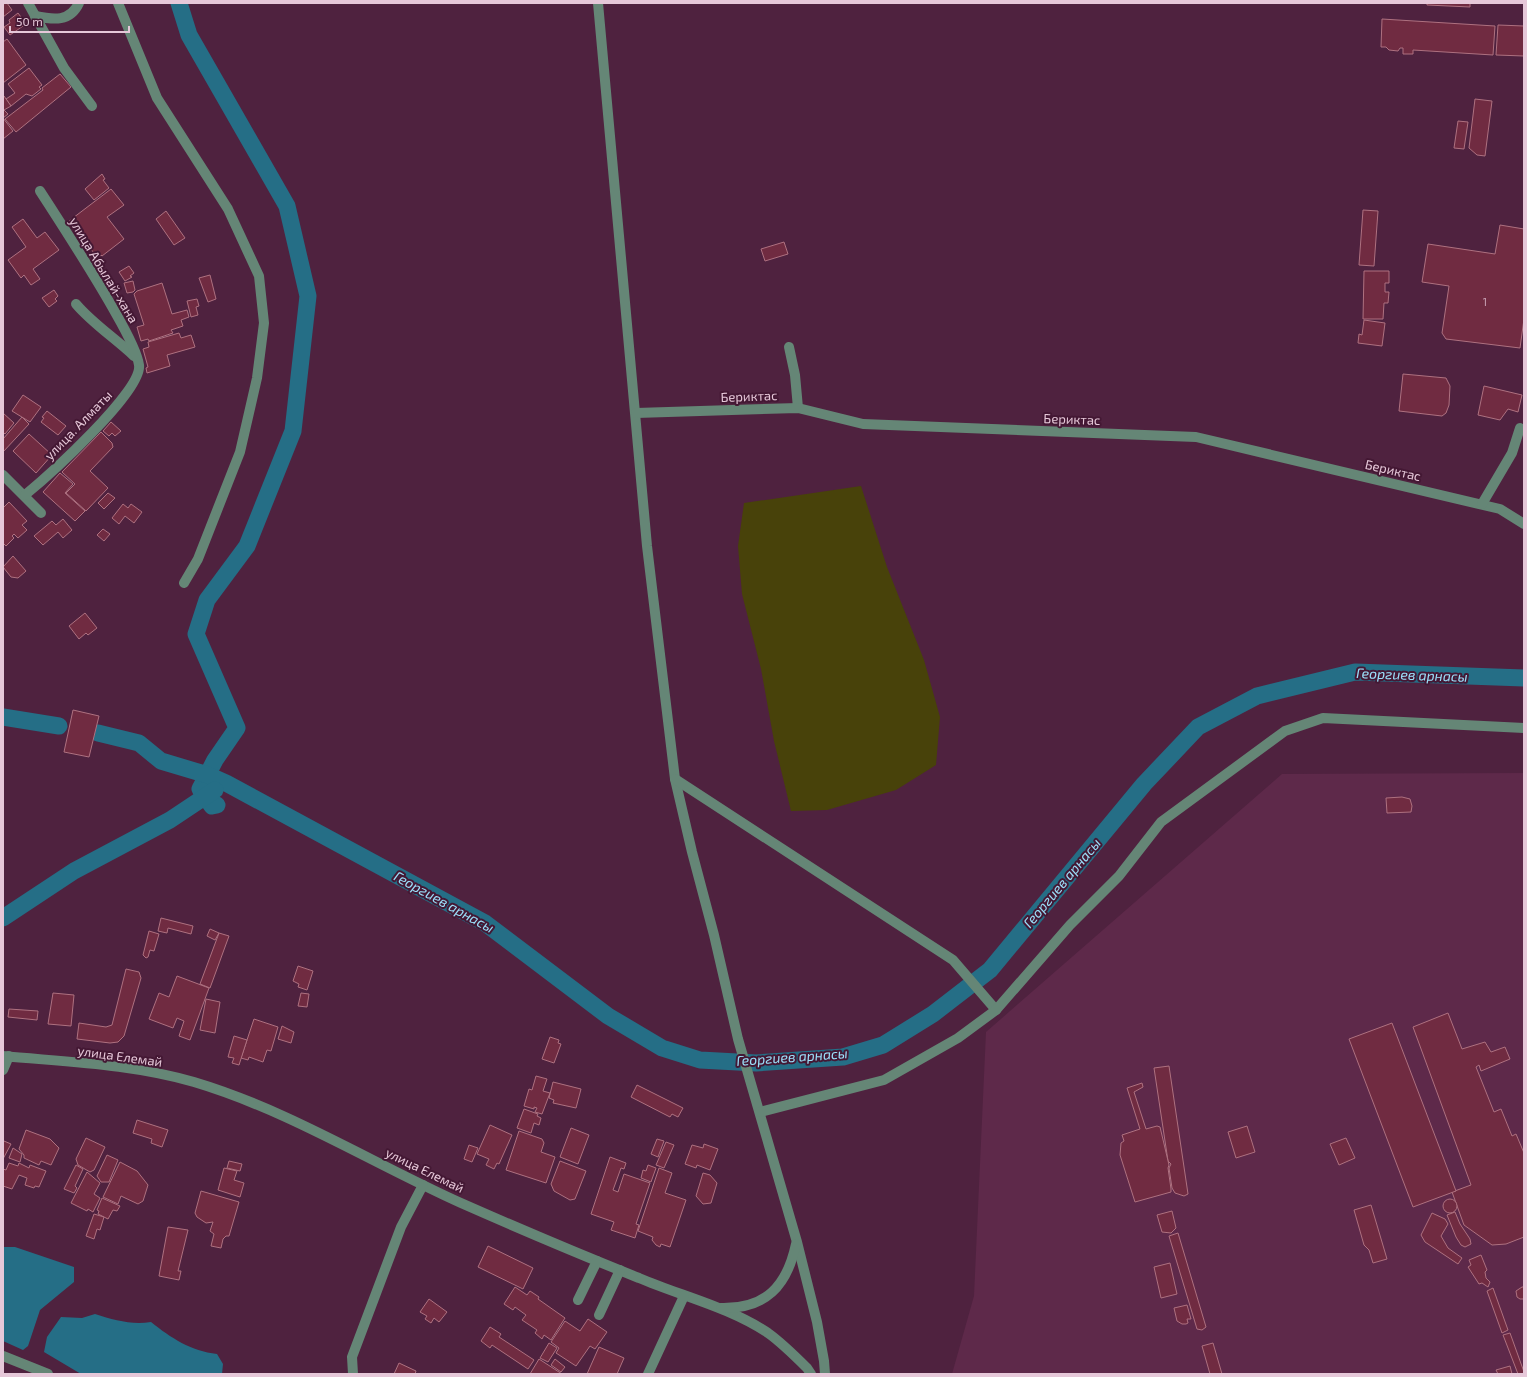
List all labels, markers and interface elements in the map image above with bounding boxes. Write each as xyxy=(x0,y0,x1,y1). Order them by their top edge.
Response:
scale bar xyxy=(10,8,129,34)
text: 50 m xyxy=(16,14,43,28)
street label: улица Абылай-хана xyxy=(66,214,142,326)
house number: 1 xyxy=(1483,295,1487,308)
street label: улица. Алматы xyxy=(41,387,115,463)
street label: Бериктас xyxy=(720,387,778,405)
street label: Бериктас xyxy=(1043,410,1101,428)
street label: Бериктас xyxy=(1363,456,1423,484)
water label: Георгиев арнасы xyxy=(1356,664,1468,685)
water label: Георгиев арнасы xyxy=(1019,834,1104,931)
water label: Георгиев арнасы xyxy=(391,867,497,936)
street label: улица Елемай xyxy=(77,1042,163,1070)
water label: Георгиев арнасы xyxy=(736,1044,848,1069)
street label: улица Елемай xyxy=(383,1144,467,1196)

